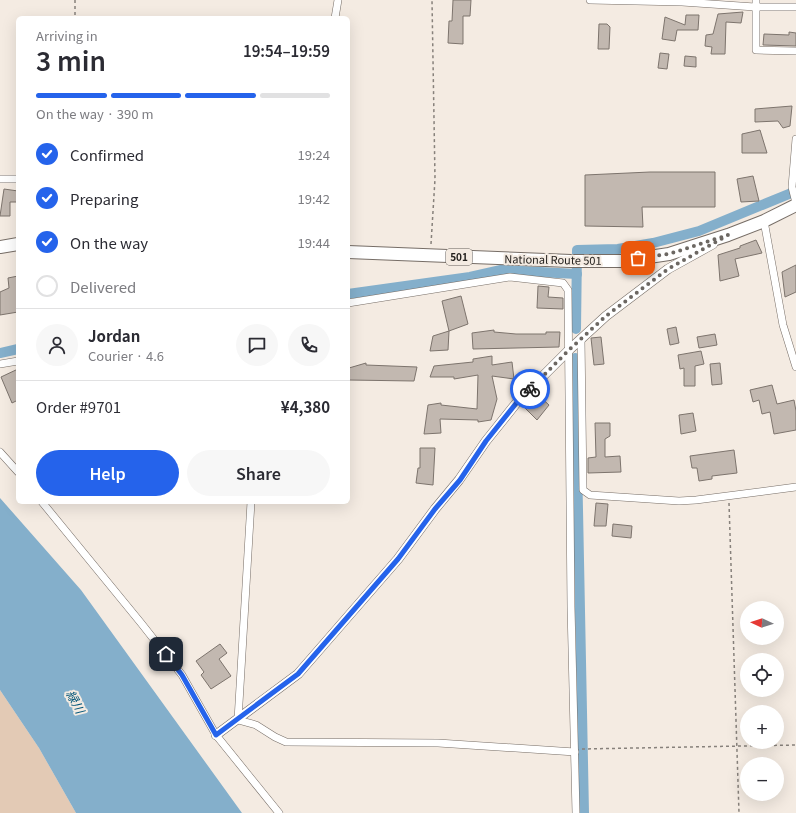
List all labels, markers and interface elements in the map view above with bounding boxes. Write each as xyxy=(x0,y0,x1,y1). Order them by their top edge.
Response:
text: Arriving in xyxy=(36,26,98,45)
text: 19:54–19:59 xyxy=(243,40,330,61)
text: 3 min xyxy=(36,41,106,78)
text: On the way · 390 m xyxy=(36,104,153,123)
icon: check xyxy=(36,143,58,165)
text: Confirmed xyxy=(70,144,144,165)
text: 19:24 xyxy=(298,145,330,164)
icon: check xyxy=(36,187,58,209)
text: Preparing xyxy=(70,188,138,209)
text: 19:42 xyxy=(298,189,330,208)
icon: check xyxy=(36,231,58,253)
text: On the way xyxy=(70,232,148,253)
text: 19:44 xyxy=(298,233,330,252)
pin xyxy=(621,241,655,275)
icon: bag xyxy=(627,247,649,269)
road number: 501 xyxy=(446,249,472,265)
street label: National Route 501 xyxy=(504,250,602,268)
text: Delivered xyxy=(70,276,136,297)
button: person xyxy=(36,324,78,366)
button: chat xyxy=(236,324,278,366)
button: phone xyxy=(288,324,330,366)
text: Jordan xyxy=(88,325,140,346)
text: Courier · 4.6 xyxy=(88,346,164,365)
courier xyxy=(510,369,550,409)
icon: bike xyxy=(519,378,541,400)
text: Order #9701 xyxy=(36,396,121,417)
text: ¥4,380 xyxy=(281,396,330,417)
button: Help xyxy=(36,450,179,496)
button: Share xyxy=(187,450,330,496)
north arrow xyxy=(740,601,784,645)
map controls xyxy=(740,601,784,801)
pin xyxy=(149,637,183,671)
icon: home xyxy=(155,643,177,665)
button: locate xyxy=(740,653,784,697)
water label: 緑川 xyxy=(63,687,90,718)
button: + xyxy=(740,705,784,749)
button: − xyxy=(740,757,784,801)

